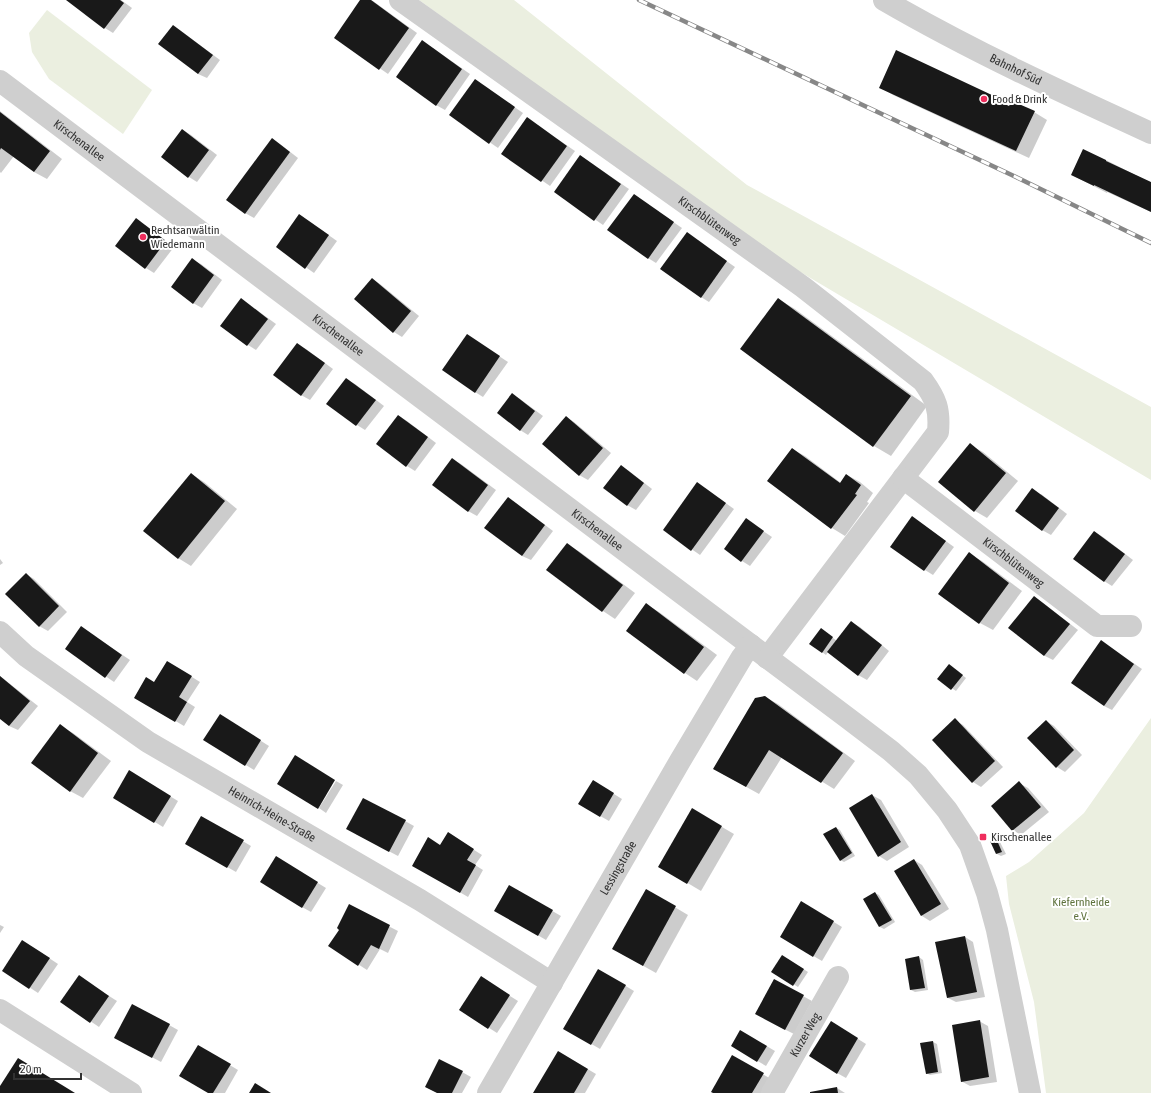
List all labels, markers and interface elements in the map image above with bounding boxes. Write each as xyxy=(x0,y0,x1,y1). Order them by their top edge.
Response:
street label: Bahnhof Süd xyxy=(987,51,1044,88)
place label: Food & Drink xyxy=(992,92,1048,106)
marker: Food & Drink xyxy=(979,94,989,104)
street label: Kirschenallee xyxy=(51,117,108,164)
street label: Kirschblütenweg xyxy=(675,193,744,248)
place label: Rechtsanwältin Wiedemann xyxy=(151,223,220,251)
marker: Rechtsanwältin Wiedemann xyxy=(138,232,148,242)
street label: Kirschenallee xyxy=(310,311,367,359)
street label: Kirschenallee xyxy=(569,506,626,554)
street label: Kirschblütenweg xyxy=(980,534,1048,591)
street label: Heinrich-Heine-Straße xyxy=(226,783,318,845)
place label: Kirschenallee xyxy=(991,830,1052,844)
marker: Kirschenallee xyxy=(978,832,988,842)
street label: Lessingstraße xyxy=(597,838,639,897)
park label: Kiefernheide e.V. xyxy=(1052,895,1110,923)
street label: Kurzer Weg xyxy=(787,1009,824,1059)
scale bar xyxy=(14,1055,81,1081)
text: 20 m xyxy=(20,1062,42,1076)

